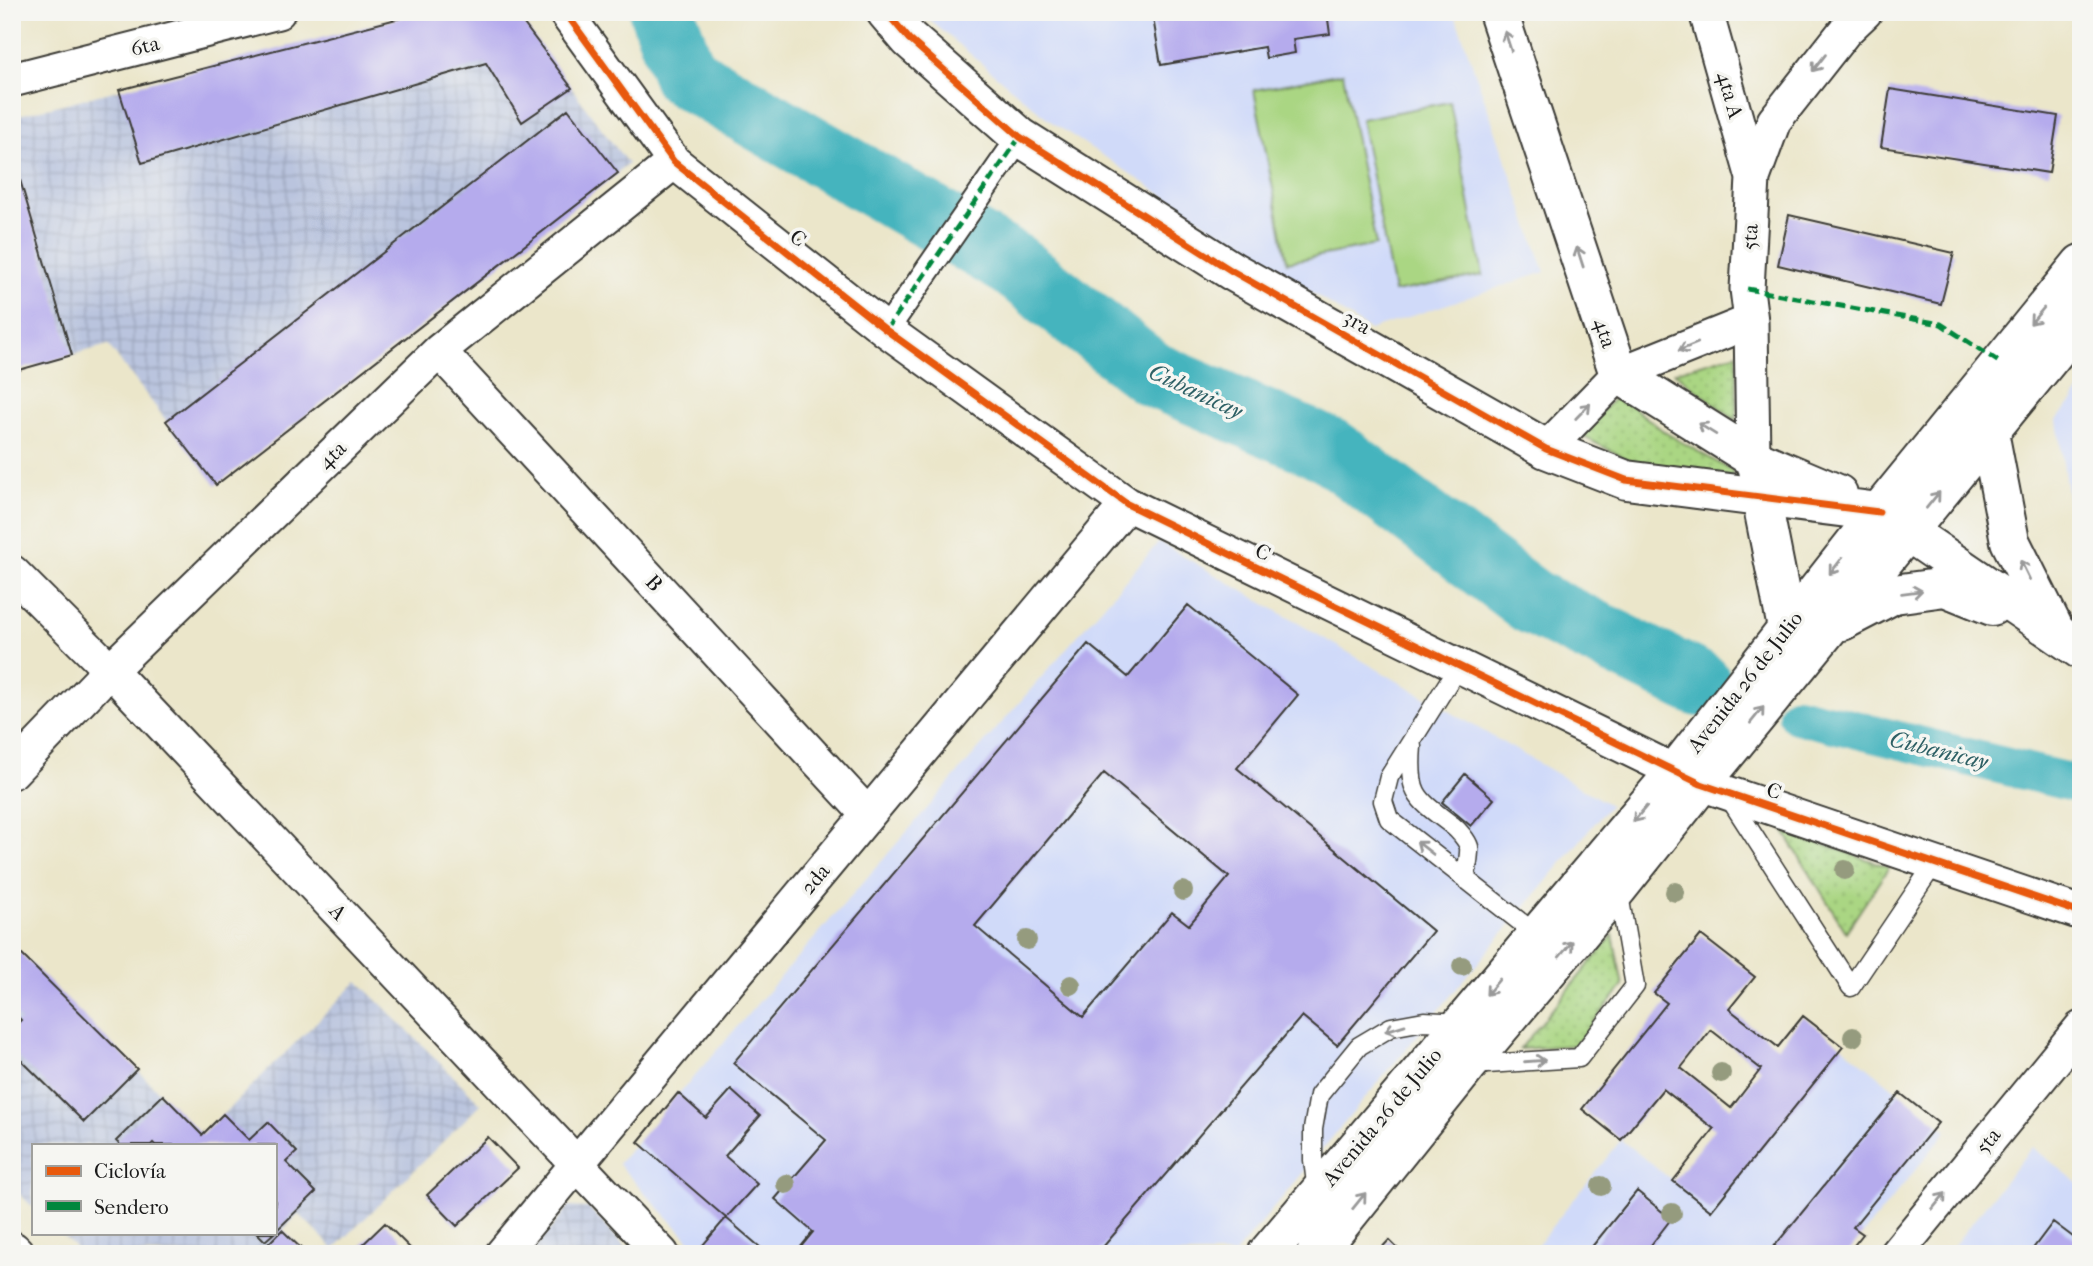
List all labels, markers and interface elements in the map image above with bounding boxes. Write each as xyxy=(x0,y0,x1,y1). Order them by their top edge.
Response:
one-way arrow xyxy=(1501,30,1513,52)
street label: 6ta xyxy=(128,31,162,61)
one-way arrow xyxy=(1812,54,1827,72)
street label: 4ta A xyxy=(1712,69,1748,122)
street label: 5ta xyxy=(1737,223,1763,251)
street label: C xyxy=(785,224,811,252)
one-way arrow xyxy=(1573,246,1585,268)
street label: 3ra xyxy=(1339,305,1375,339)
one-way arrow xyxy=(2029,307,2045,325)
street label: 4ta xyxy=(1589,315,1621,351)
one-way arrow xyxy=(1677,341,1699,354)
water label: Cubanicay xyxy=(1145,358,1247,425)
one-way arrow xyxy=(1574,403,1591,420)
one-way arrow xyxy=(1698,421,1718,435)
street label: 4ta xyxy=(313,436,351,474)
one-way arrow xyxy=(1926,491,1941,509)
street label: C xyxy=(1251,538,1275,566)
one-way arrow xyxy=(1829,556,1844,574)
one-way arrow xyxy=(2017,560,2031,581)
street label: B xyxy=(641,570,667,596)
one-way arrow xyxy=(1900,585,1923,598)
street label: Avenida 26 de Julio xyxy=(1682,607,1808,758)
one-way arrow xyxy=(1749,707,1765,725)
water label: Cubanicay xyxy=(1887,725,1991,776)
street label: C xyxy=(1763,777,1785,805)
one-way arrow xyxy=(1632,804,1648,822)
one-way arrow xyxy=(1417,840,1435,855)
street label: 2da xyxy=(796,859,835,899)
street label: A xyxy=(324,898,352,925)
one-way arrow xyxy=(1558,941,1574,959)
one-way arrow xyxy=(1485,978,1501,996)
one-way arrow xyxy=(1385,1022,1407,1035)
street label: Avenida 26 de Julio xyxy=(1317,1043,1447,1192)
one-way arrow xyxy=(1524,1054,1546,1067)
street label: 5ta xyxy=(1970,1123,2006,1159)
legend xyxy=(32,1144,276,1234)
text: Ciclovía xyxy=(94,1159,166,1183)
one-way arrow xyxy=(1351,1192,1367,1210)
one-way arrow xyxy=(1931,1192,1947,1210)
text: Sendero xyxy=(94,1195,169,1219)

